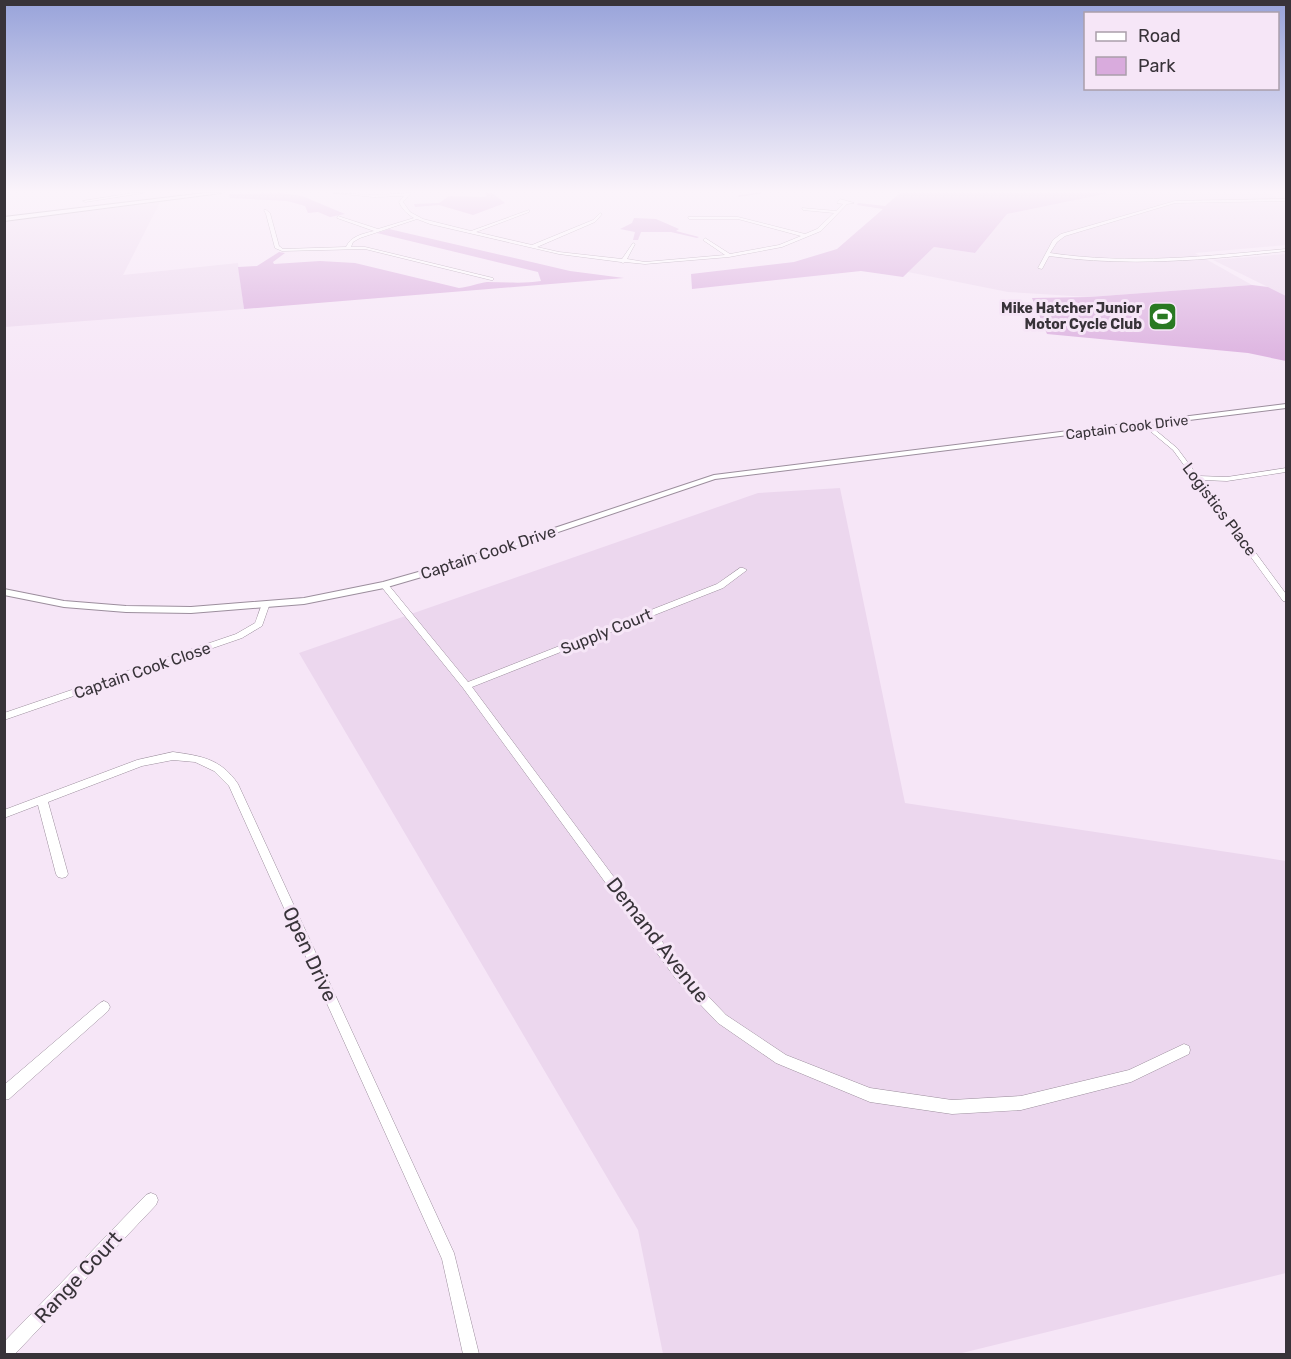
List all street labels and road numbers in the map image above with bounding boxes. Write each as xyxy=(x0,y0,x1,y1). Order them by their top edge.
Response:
street label: Captain Cook Drive xyxy=(1065,412,1190,443)
street label: Logistics Place xyxy=(1178,459,1261,560)
street label: Captain Cook Drive xyxy=(418,522,558,583)
street label: Supply Court xyxy=(558,605,655,658)
street label: Captain Cook Close xyxy=(71,638,213,703)
street label: Demand Avenue xyxy=(602,873,714,1007)
street label: Open Drive xyxy=(278,903,342,1005)
street label: Range Court xyxy=(29,1226,127,1328)

